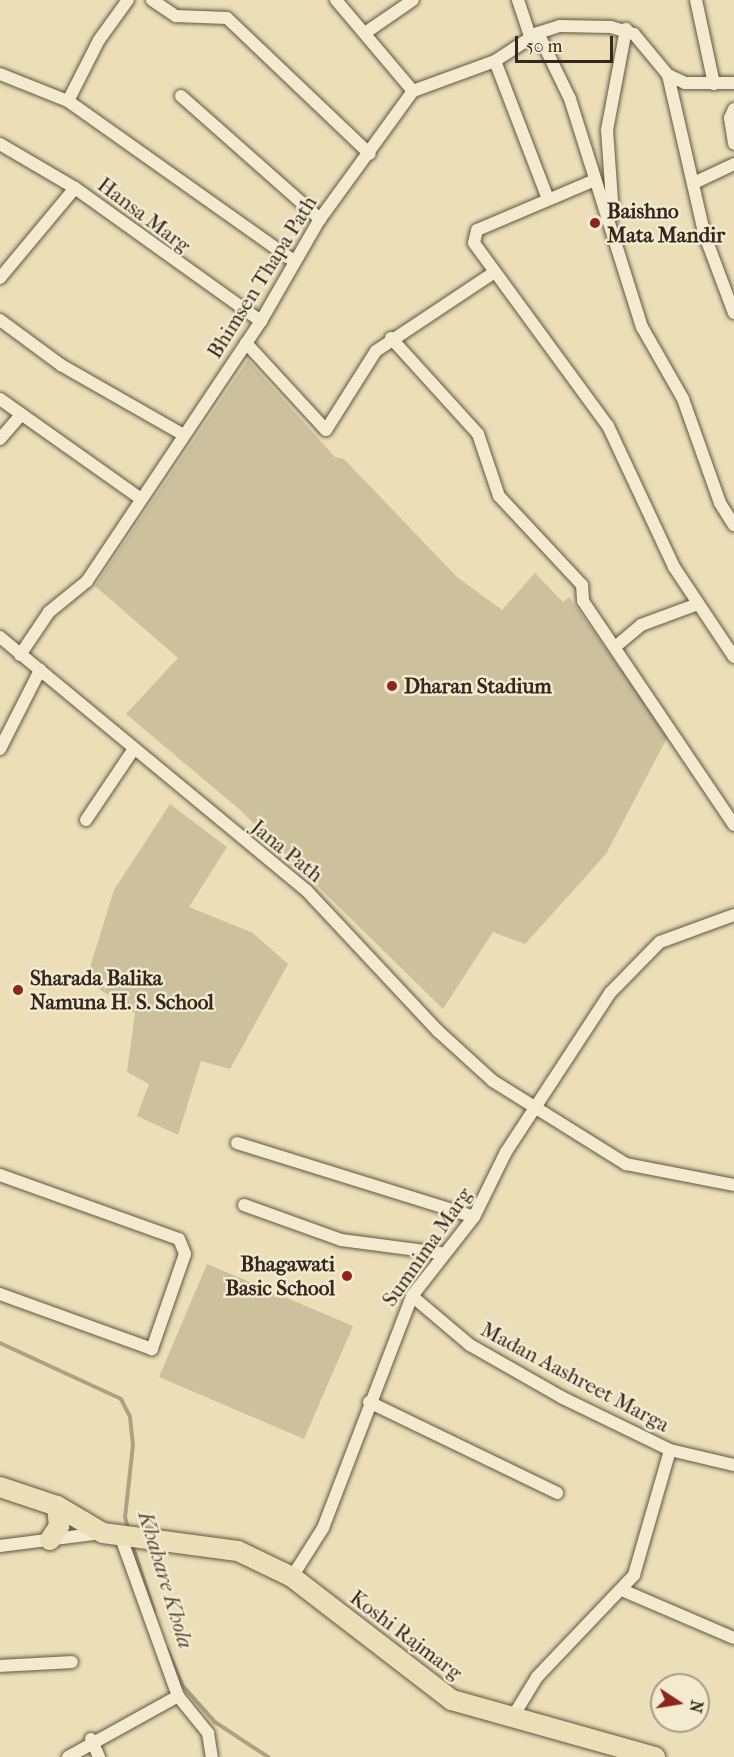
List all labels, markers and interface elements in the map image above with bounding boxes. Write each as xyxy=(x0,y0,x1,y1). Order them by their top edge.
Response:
scale bar xyxy=(518,24,616,62)
text: 50 m xyxy=(526,36,562,57)
street label: Hansa Marg xyxy=(93,172,195,258)
street label: Bhimsen Thapa Path xyxy=(202,191,322,363)
place label: Baishno Mata Mandir xyxy=(607,198,725,248)
marker: Baishno Mata Mandir xyxy=(588,216,602,230)
place label: Dharan Stadium xyxy=(404,673,552,699)
marker: Dharan Stadium xyxy=(385,679,399,693)
street label: Jana Path xyxy=(246,814,328,888)
place label: Sharada Balika Namuna H. S. School xyxy=(30,965,214,1015)
marker: Sharada Balika Namuna H. S. School xyxy=(11,983,25,997)
street label: Sumnima Marg xyxy=(377,1183,477,1311)
place label: Bhagawati Basic School xyxy=(225,1251,335,1301)
marker: Bhagawati Basic School xyxy=(340,1269,354,1283)
street label: Madan Aashreet Marga xyxy=(476,1317,674,1437)
water label: Khahare Khola xyxy=(132,1508,198,1652)
street label: Koshi Rajmarg xyxy=(345,1585,467,1685)
north arrow xyxy=(650,1673,710,1733)
text: N xyxy=(686,1699,707,1714)

